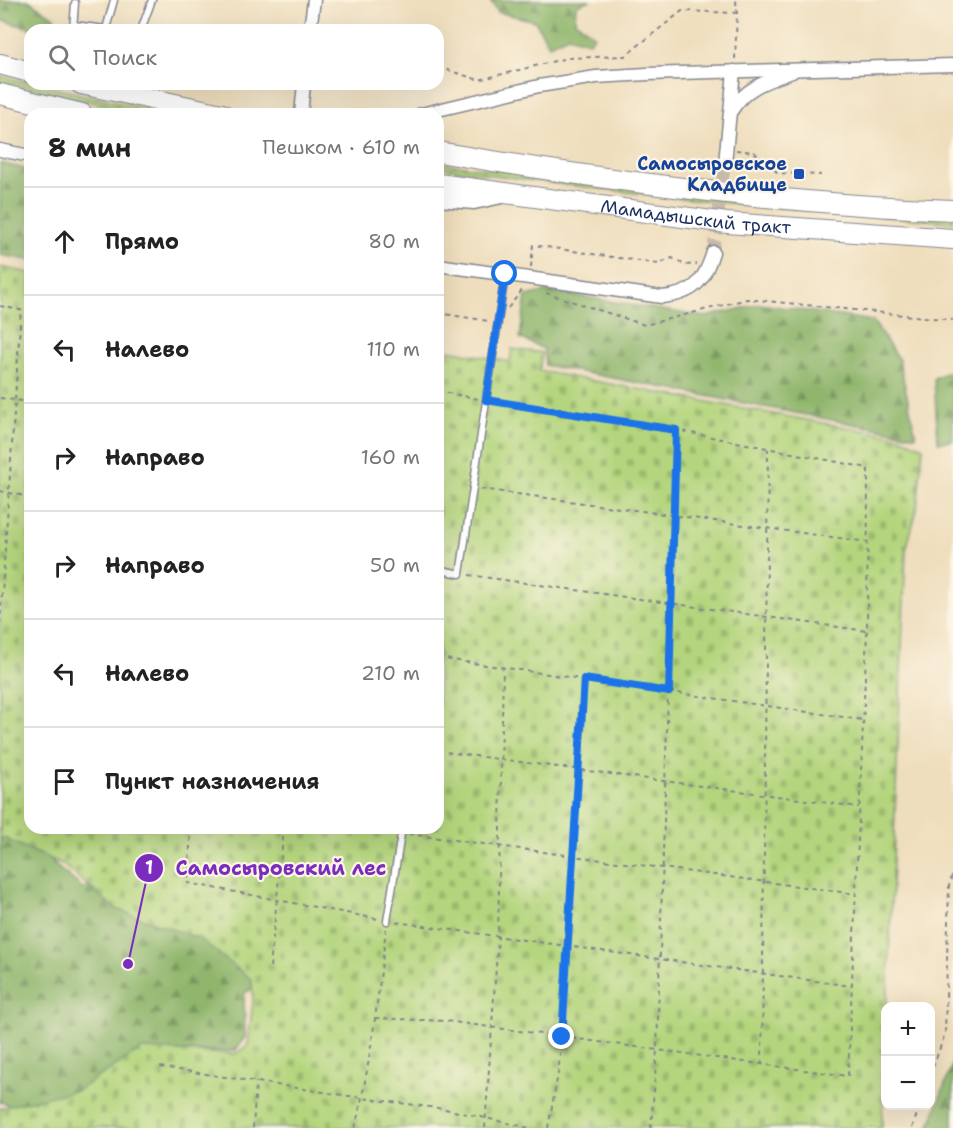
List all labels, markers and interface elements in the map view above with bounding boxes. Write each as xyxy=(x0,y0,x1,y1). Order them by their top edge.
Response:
search box xyxy=(24,24,444,90)
icon: search xyxy=(45,41,78,74)
text: Поиск xyxy=(93,43,157,72)
text: 8 мин xyxy=(48,130,131,165)
text: Пешком · 610 m xyxy=(263,134,420,160)
place label: Самосыровское Кладбище xyxy=(637,152,787,197)
marker: Самосыровское Кладбище xyxy=(792,167,806,181)
street label: Мамадышский тракт xyxy=(599,194,793,240)
icon: ahead xyxy=(48,225,81,258)
text: Прямо xyxy=(105,227,179,256)
text: 80 m xyxy=(368,228,420,254)
route start xyxy=(491,260,517,286)
icon: left xyxy=(48,333,81,366)
text: Налево xyxy=(105,335,189,364)
text: 110 m xyxy=(366,336,420,362)
icon: right xyxy=(48,441,81,474)
text: Направо xyxy=(105,443,205,472)
text: 160 m xyxy=(361,444,420,470)
icon: right xyxy=(48,549,81,582)
text: Направо xyxy=(105,551,205,580)
text: 50 m xyxy=(370,552,420,578)
icon: left xyxy=(48,657,81,690)
text: Налево xyxy=(105,659,189,688)
text: 210 m xyxy=(361,660,420,686)
icon: arrive xyxy=(48,765,81,798)
text: Пункт назначения xyxy=(105,767,319,796)
callout: Самосыровский лес xyxy=(134,849,399,887)
text: Самосыровский лес xyxy=(176,855,386,881)
text: 1 xyxy=(145,856,153,880)
map controls xyxy=(881,1002,935,1110)
button: + xyxy=(881,1002,935,1056)
route end xyxy=(548,1023,574,1049)
button: − xyxy=(881,1056,935,1110)

